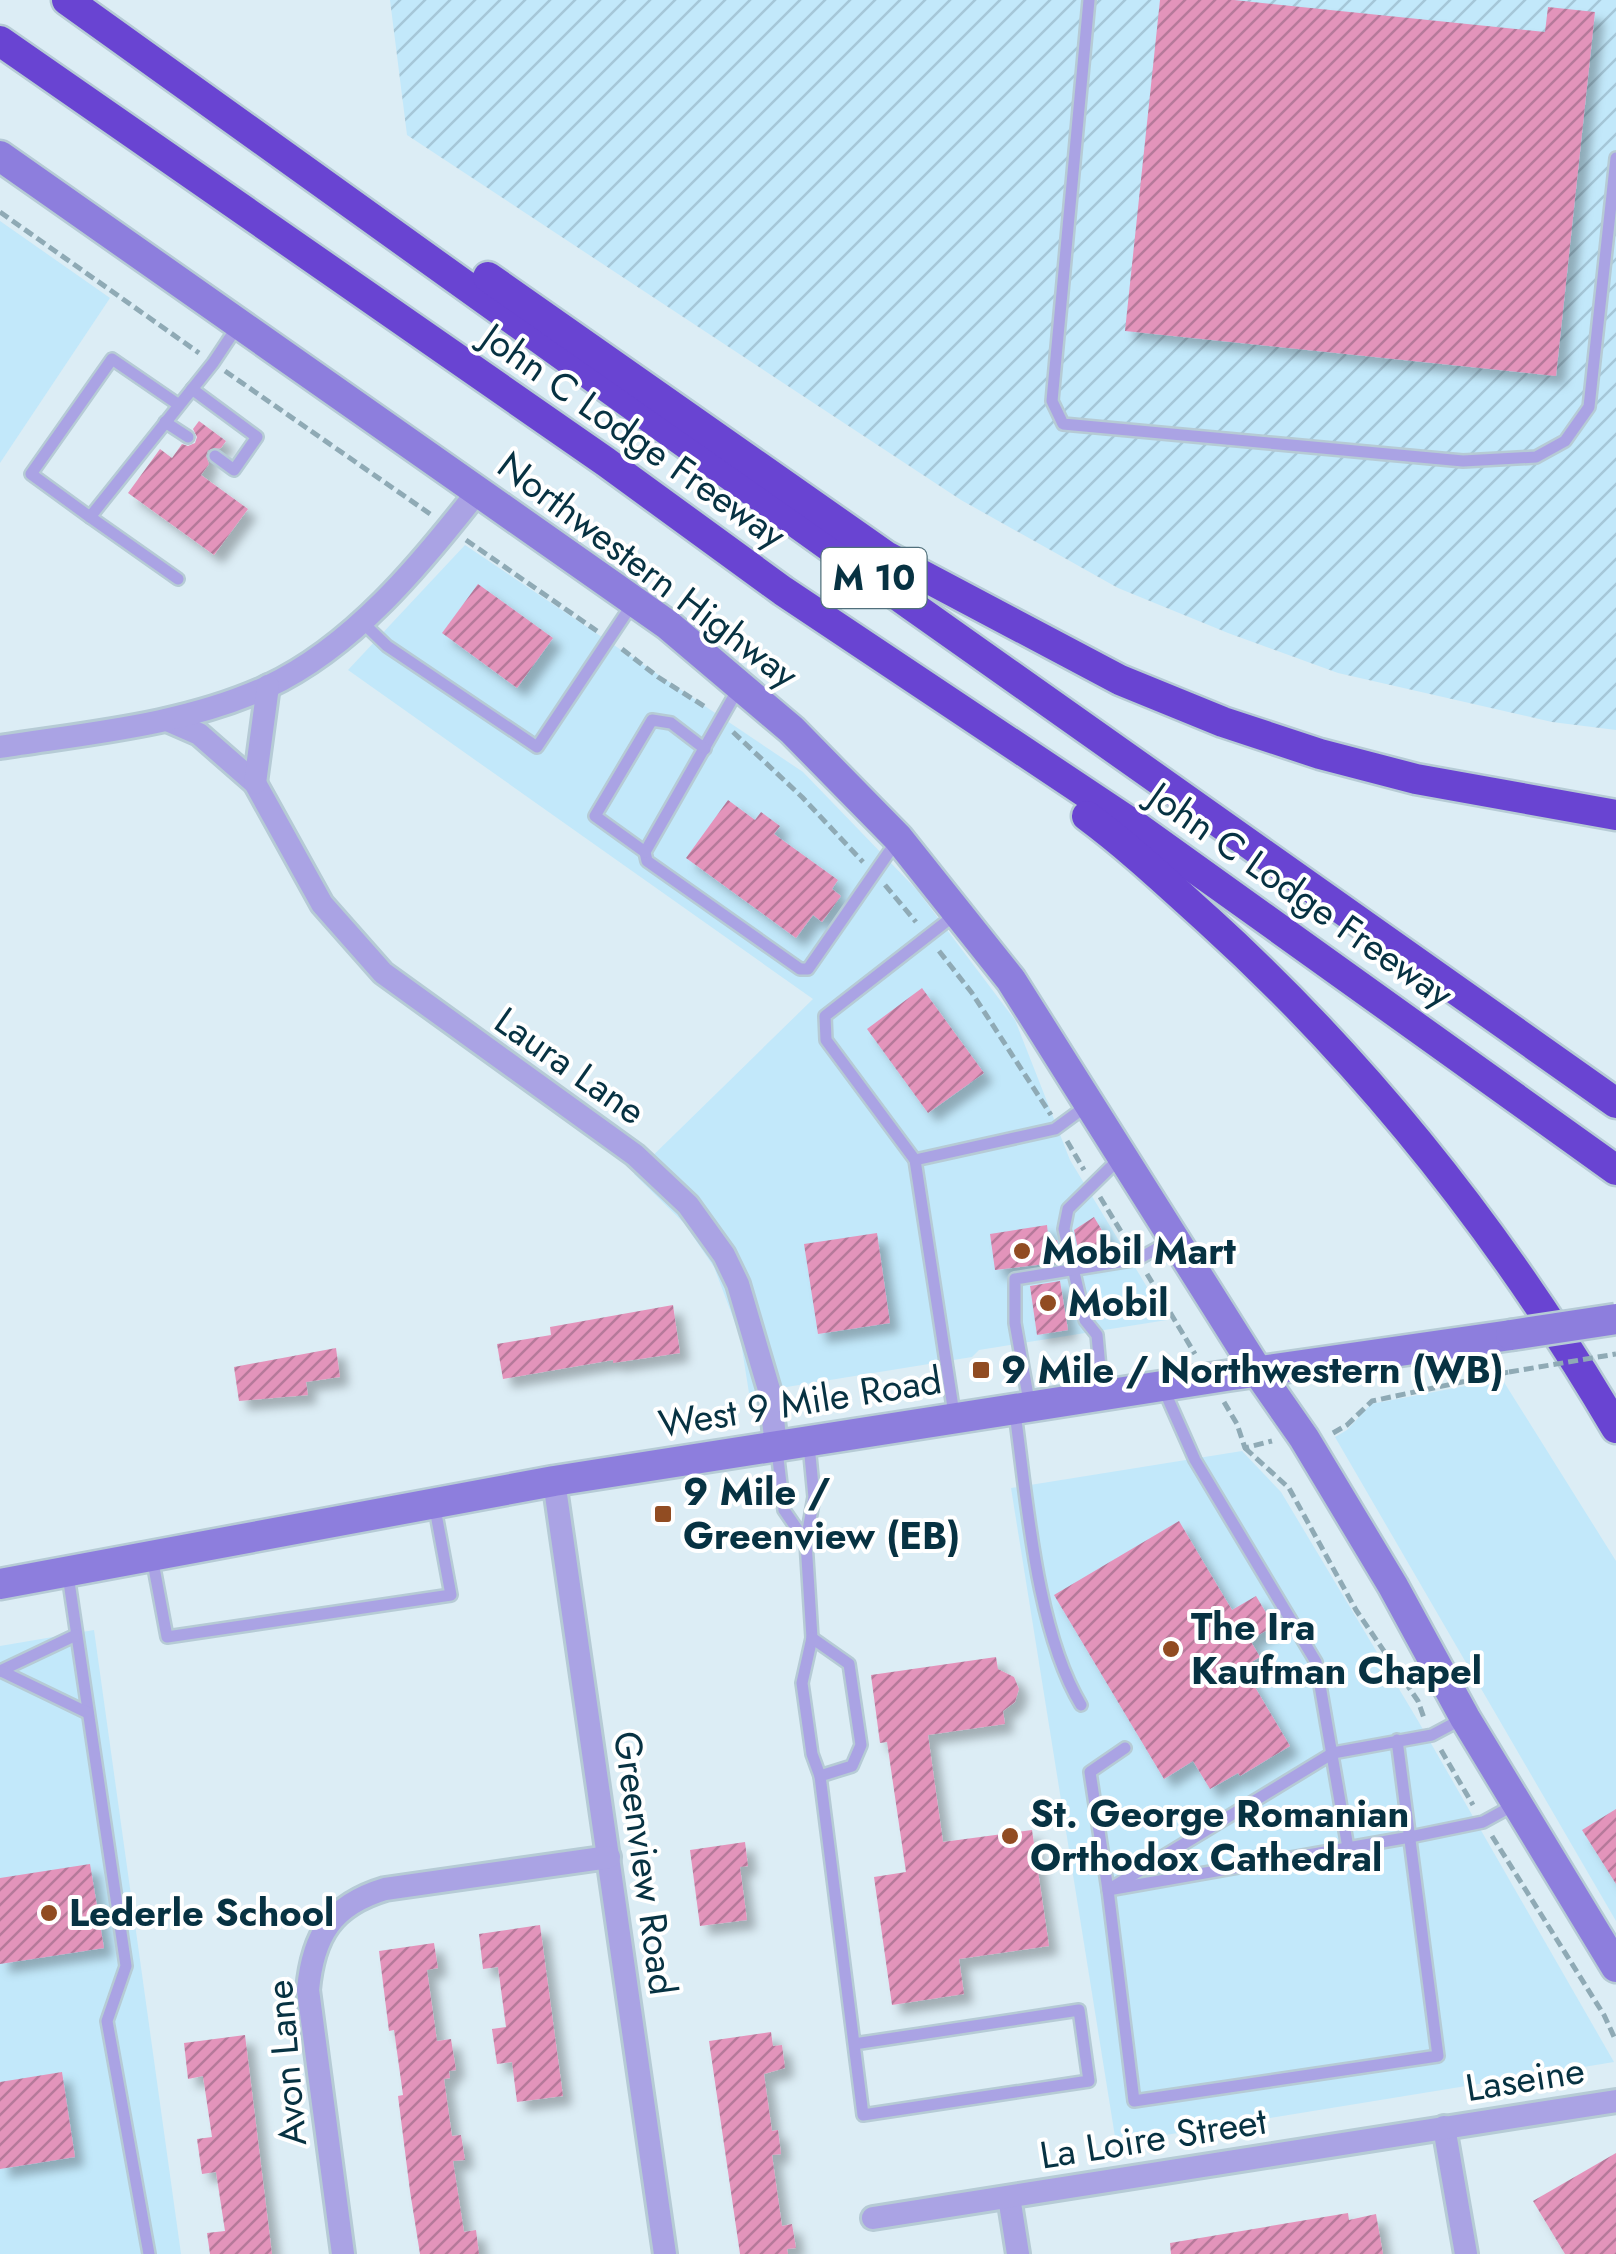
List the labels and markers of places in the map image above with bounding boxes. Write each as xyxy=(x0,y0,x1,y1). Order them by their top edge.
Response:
place label: Mobil Mart xyxy=(1042,1223,1236,1278)
marker: Mobil Mart xyxy=(1011,1240,1033,1262)
place label: Mobil xyxy=(1068,1275,1168,1330)
marker: Mobil xyxy=(1037,1292,1059,1314)
place label: 9 Mile / Northwestern (WB) xyxy=(1001,1342,1504,1397)
marker: 9 Mile / Northwestern (WB) xyxy=(970,1359,992,1381)
place label: 9 Mile / Greenview (EB) xyxy=(683,1464,960,1563)
marker: 9 Mile / Greenview (EB) xyxy=(652,1503,674,1525)
place label: The Ira Kaufman Chapel xyxy=(1191,1599,1482,1698)
marker: The Ira Kaufman Chapel xyxy=(1160,1638,1182,1660)
place label: St. George Romanian Orthodox Cathedral xyxy=(1030,1786,1409,1885)
marker: St. George Romanian Orthodox Cathedral xyxy=(999,1825,1021,1847)
place label: Lederle School xyxy=(69,1885,334,1940)
marker: Lederle School xyxy=(38,1902,60,1924)

